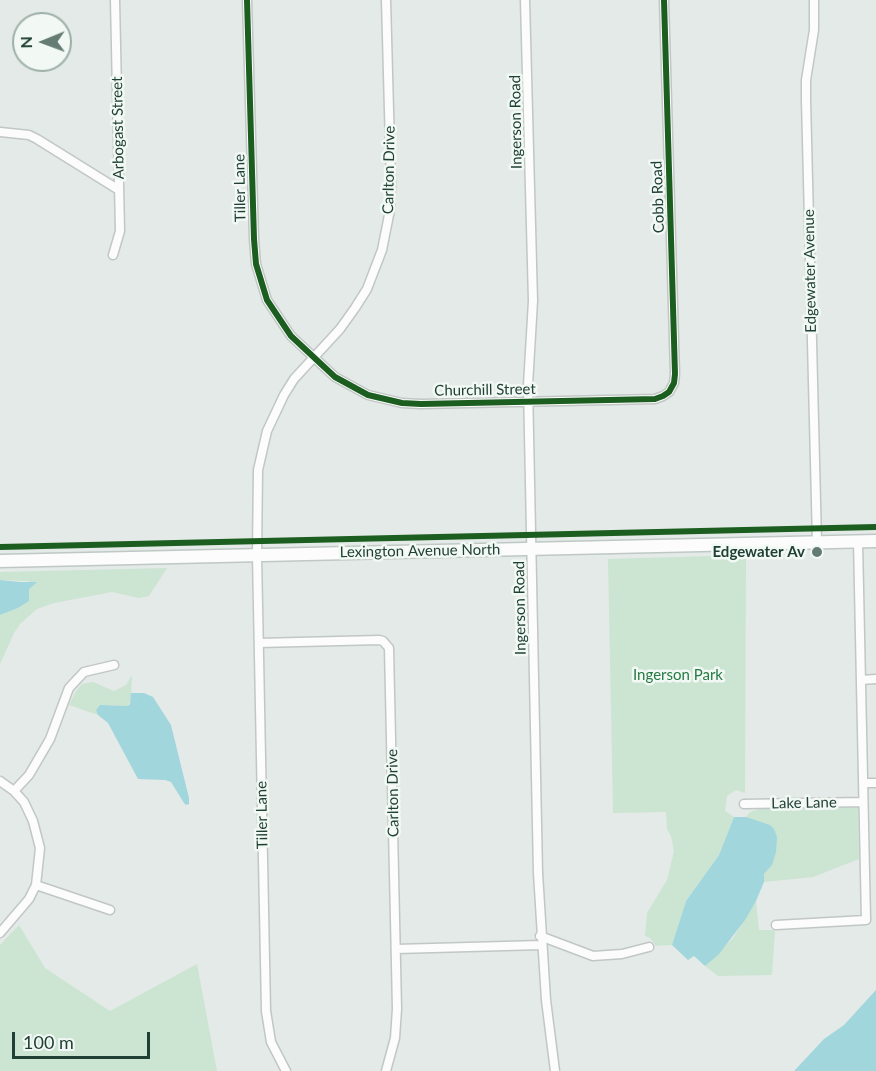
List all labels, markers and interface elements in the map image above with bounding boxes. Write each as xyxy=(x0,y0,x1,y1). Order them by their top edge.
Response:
north arrow xyxy=(12,12,72,72)
text: N xyxy=(16,36,35,49)
street label: Ingerson Road xyxy=(506,75,526,169)
street label: Arbogast Street xyxy=(108,76,128,180)
street label: Carlton Drive xyxy=(379,126,399,214)
street label: Tiller Lane xyxy=(230,154,250,222)
street label: Cobb Road xyxy=(648,161,668,233)
street label: Edgewater Avenue xyxy=(800,209,820,333)
street label: Churchill Street xyxy=(434,380,536,400)
street label: Lexington Avenue North xyxy=(340,541,500,561)
place label: Edgewater Av xyxy=(713,543,805,561)
marker: Edgewater Av xyxy=(810,545,824,559)
street label: Ingerson Road xyxy=(510,561,530,655)
park label: Ingerson Park xyxy=(633,666,723,684)
street label: Carlton Drive xyxy=(383,749,403,837)
street label: Tiller Lane xyxy=(252,781,272,849)
street label: Lake Lane xyxy=(771,793,837,813)
scale bar xyxy=(15,1020,153,1058)
text: 100 m xyxy=(23,1031,74,1053)

